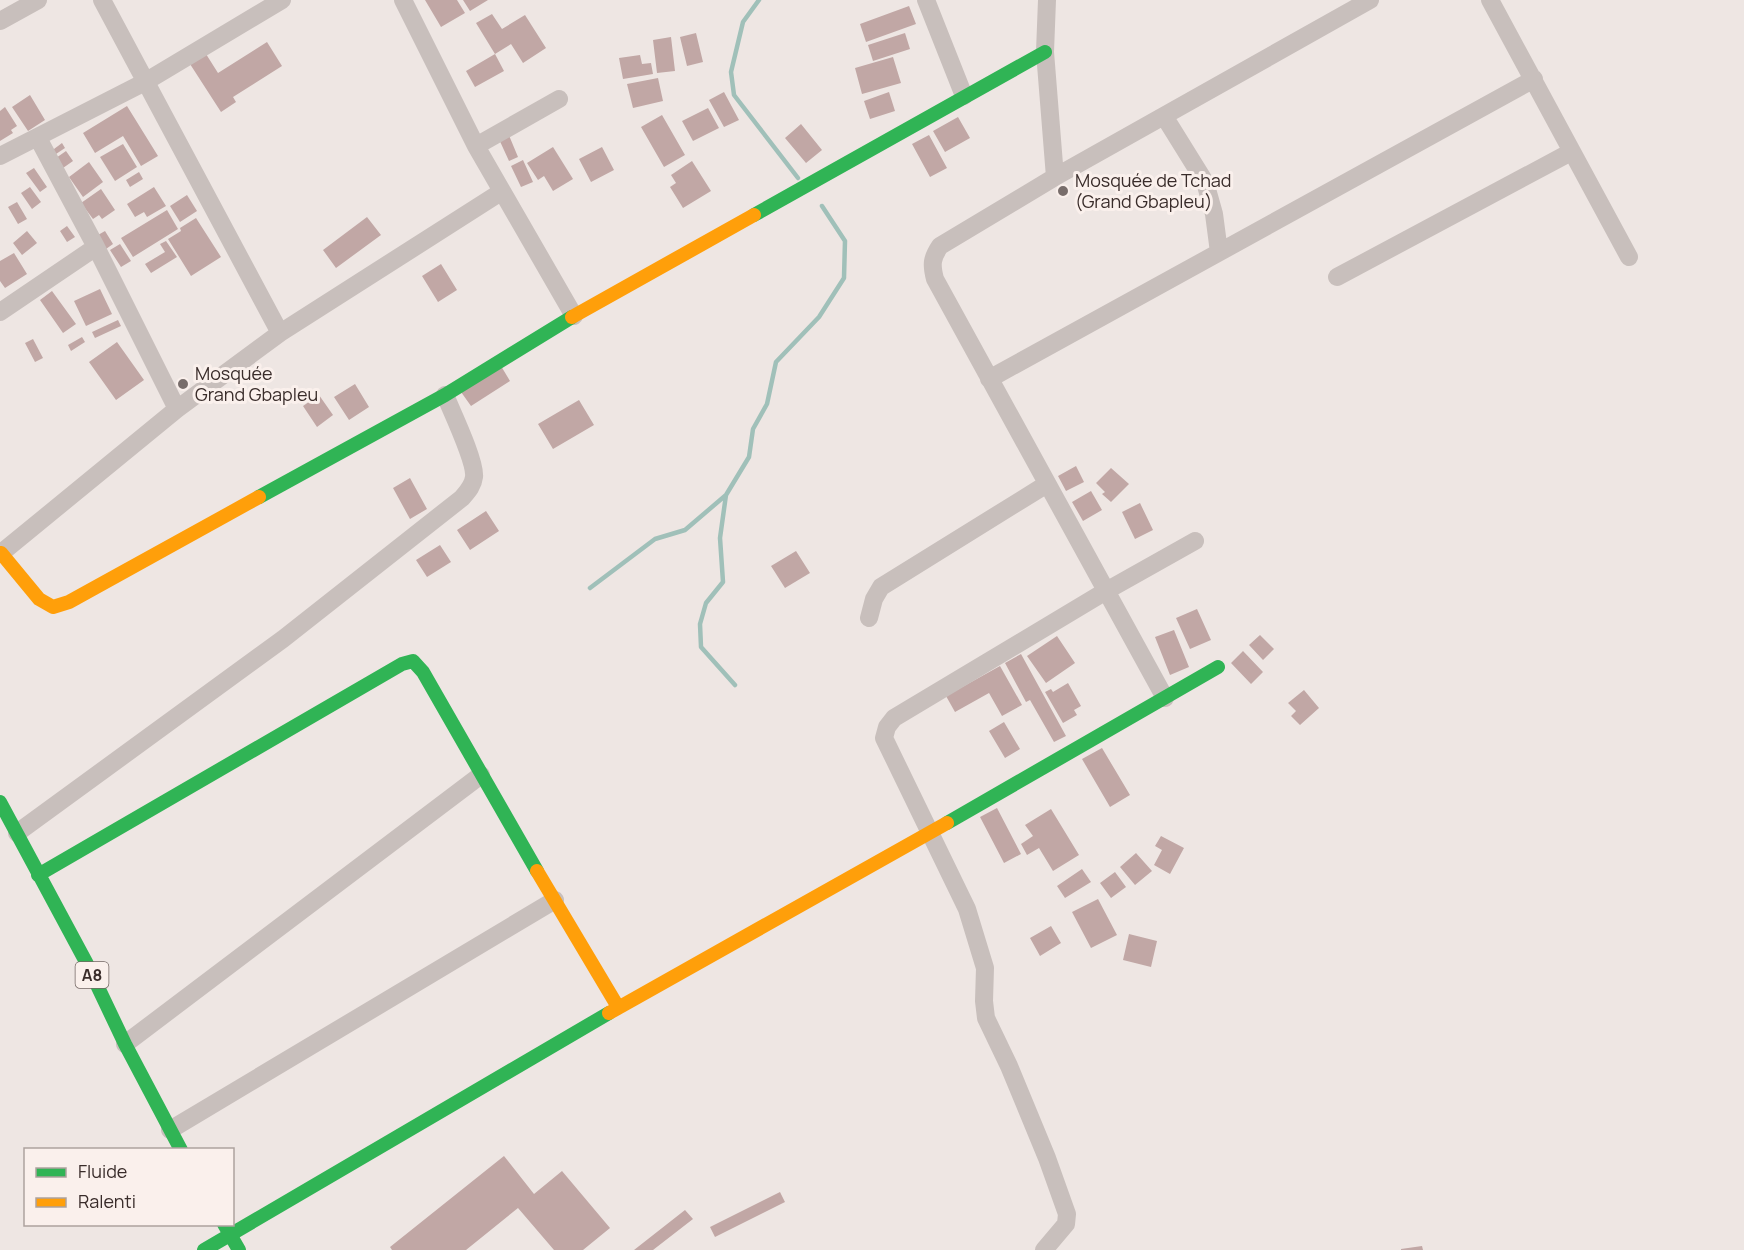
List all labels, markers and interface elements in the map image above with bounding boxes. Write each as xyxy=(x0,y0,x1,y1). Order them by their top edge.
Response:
place label: Mosquée de Tchad (Grand Gbapleu) xyxy=(1075,168,1232,213)
marker: Mosquée de Tchad (Grand Gbapleu) xyxy=(1056,184,1070,198)
place label: Mosquée Grand Gbapleu xyxy=(195,361,318,406)
marker: Mosquée Grand Gbapleu xyxy=(176,377,190,391)
road number: A8 xyxy=(76,962,109,988)
legend xyxy=(24,1148,234,1226)
text: Fluide xyxy=(78,1159,127,1183)
text: Ralenti xyxy=(78,1189,136,1213)

